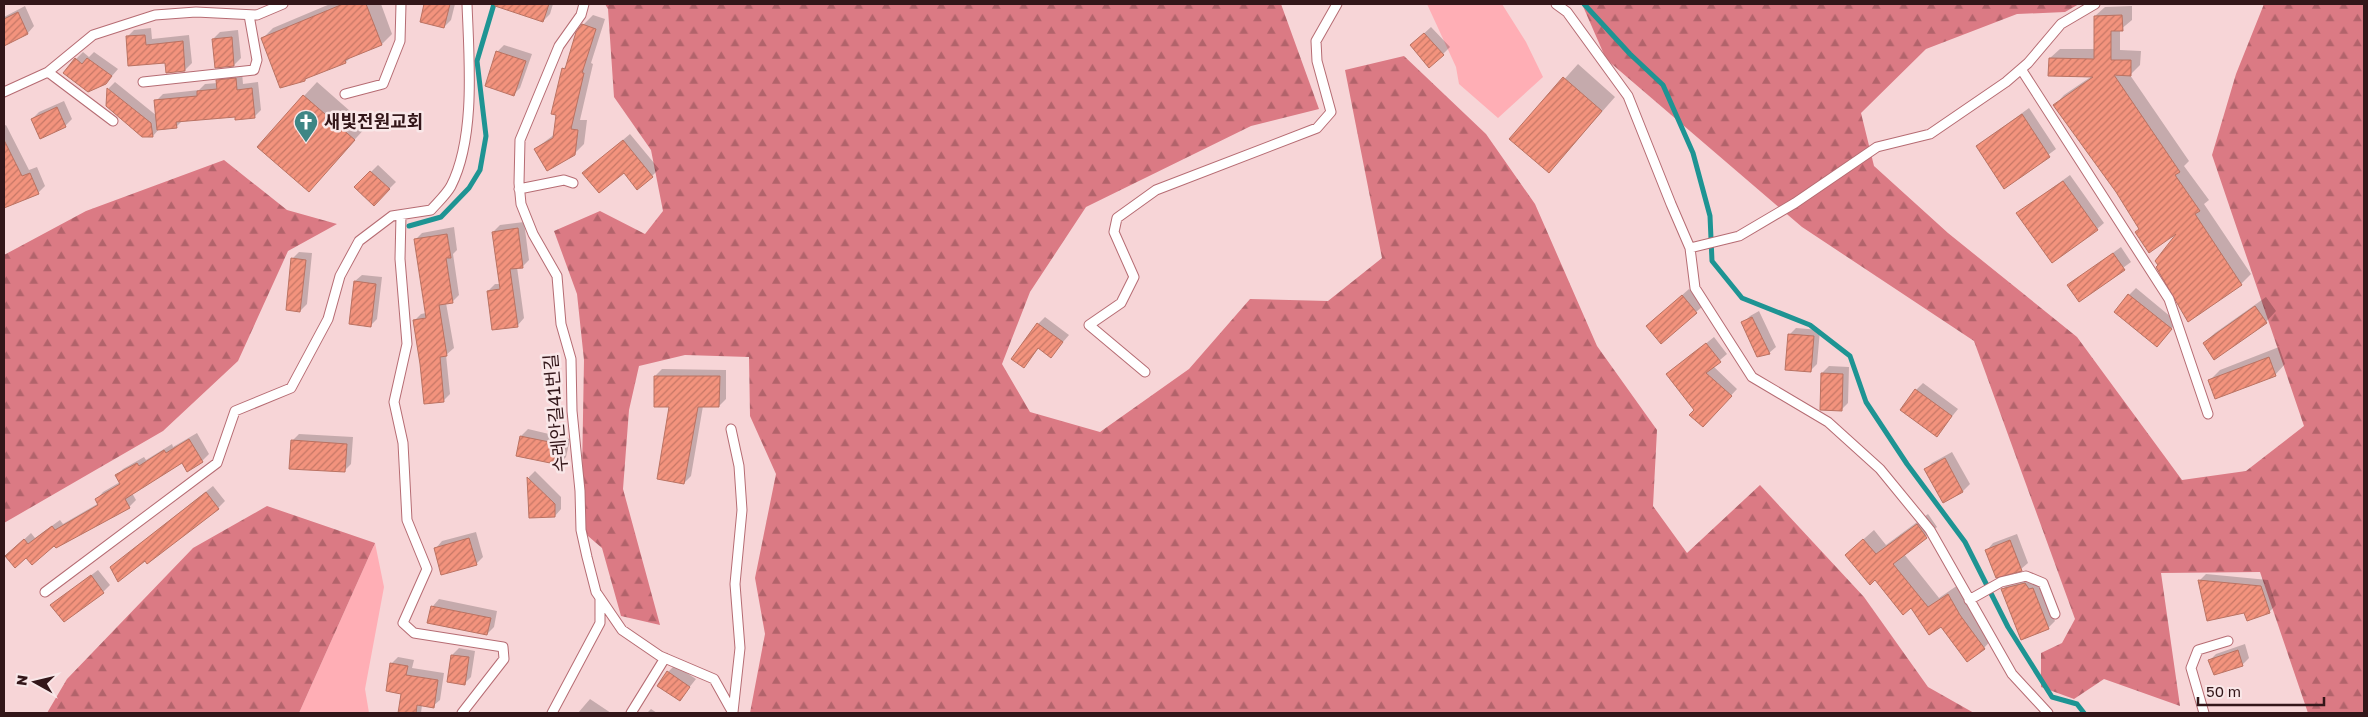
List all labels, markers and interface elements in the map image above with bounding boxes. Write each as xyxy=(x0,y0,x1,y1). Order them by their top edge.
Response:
church icon: 새빛전원교회 xyxy=(293,109,319,143)
place label: 새빛전원교회 xyxy=(324,110,423,132)
street label: 수레안길41번길 xyxy=(539,353,571,473)
north arrow xyxy=(10,657,60,707)
text: N xyxy=(12,674,31,687)
scale bar xyxy=(2198,674,2324,706)
text: 50 m xyxy=(2206,682,2241,700)

